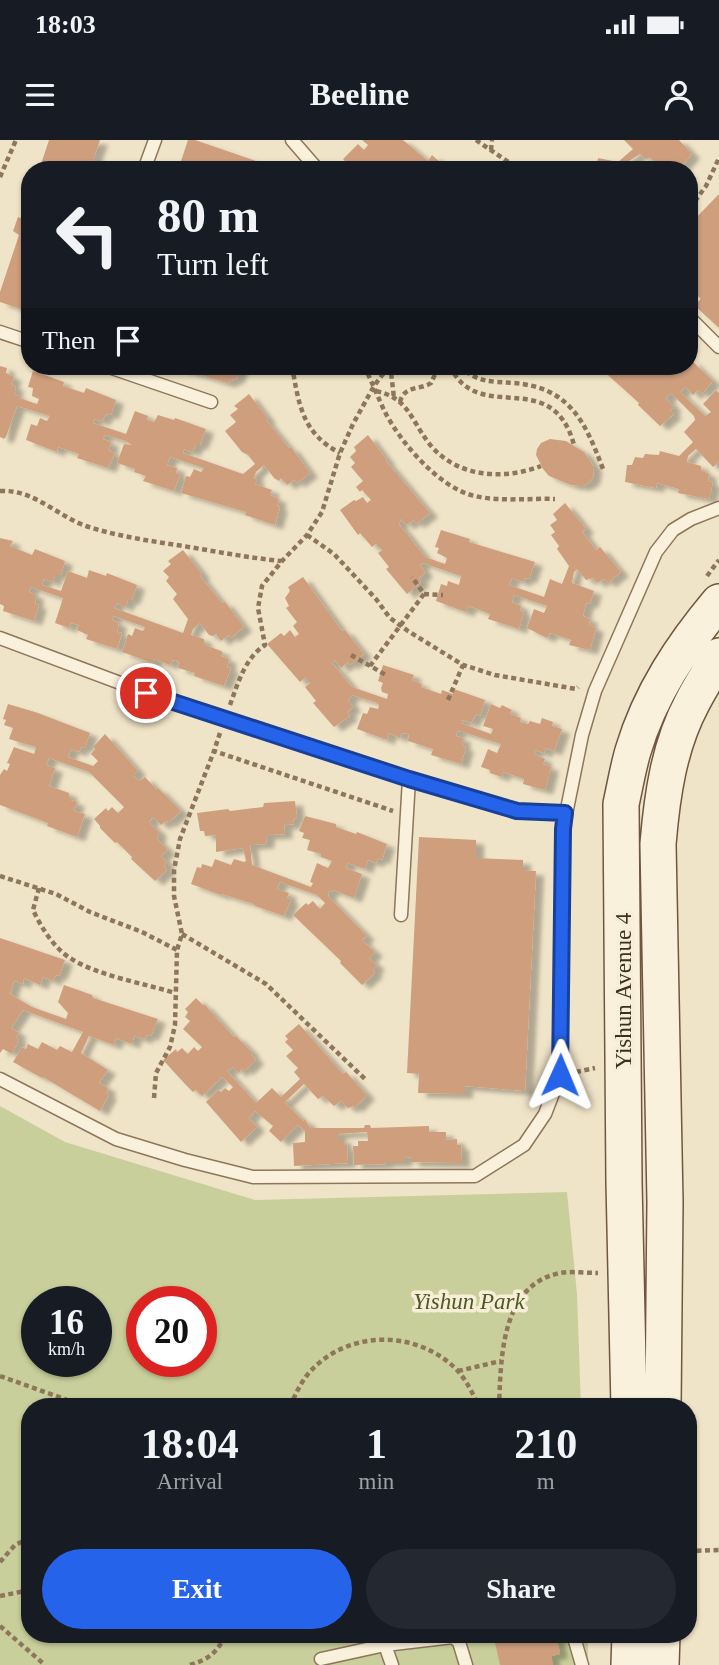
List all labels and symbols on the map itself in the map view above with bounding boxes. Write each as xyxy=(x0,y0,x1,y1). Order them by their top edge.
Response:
pin xyxy=(116,663,176,723)
street label: Yishun Avenue 4 xyxy=(611,912,636,1069)
position arrow xyxy=(523,1038,597,1112)
speed limit sign: 20 xyxy=(126,1286,217,1377)
park label: Yishun Park xyxy=(413,1289,525,1314)

